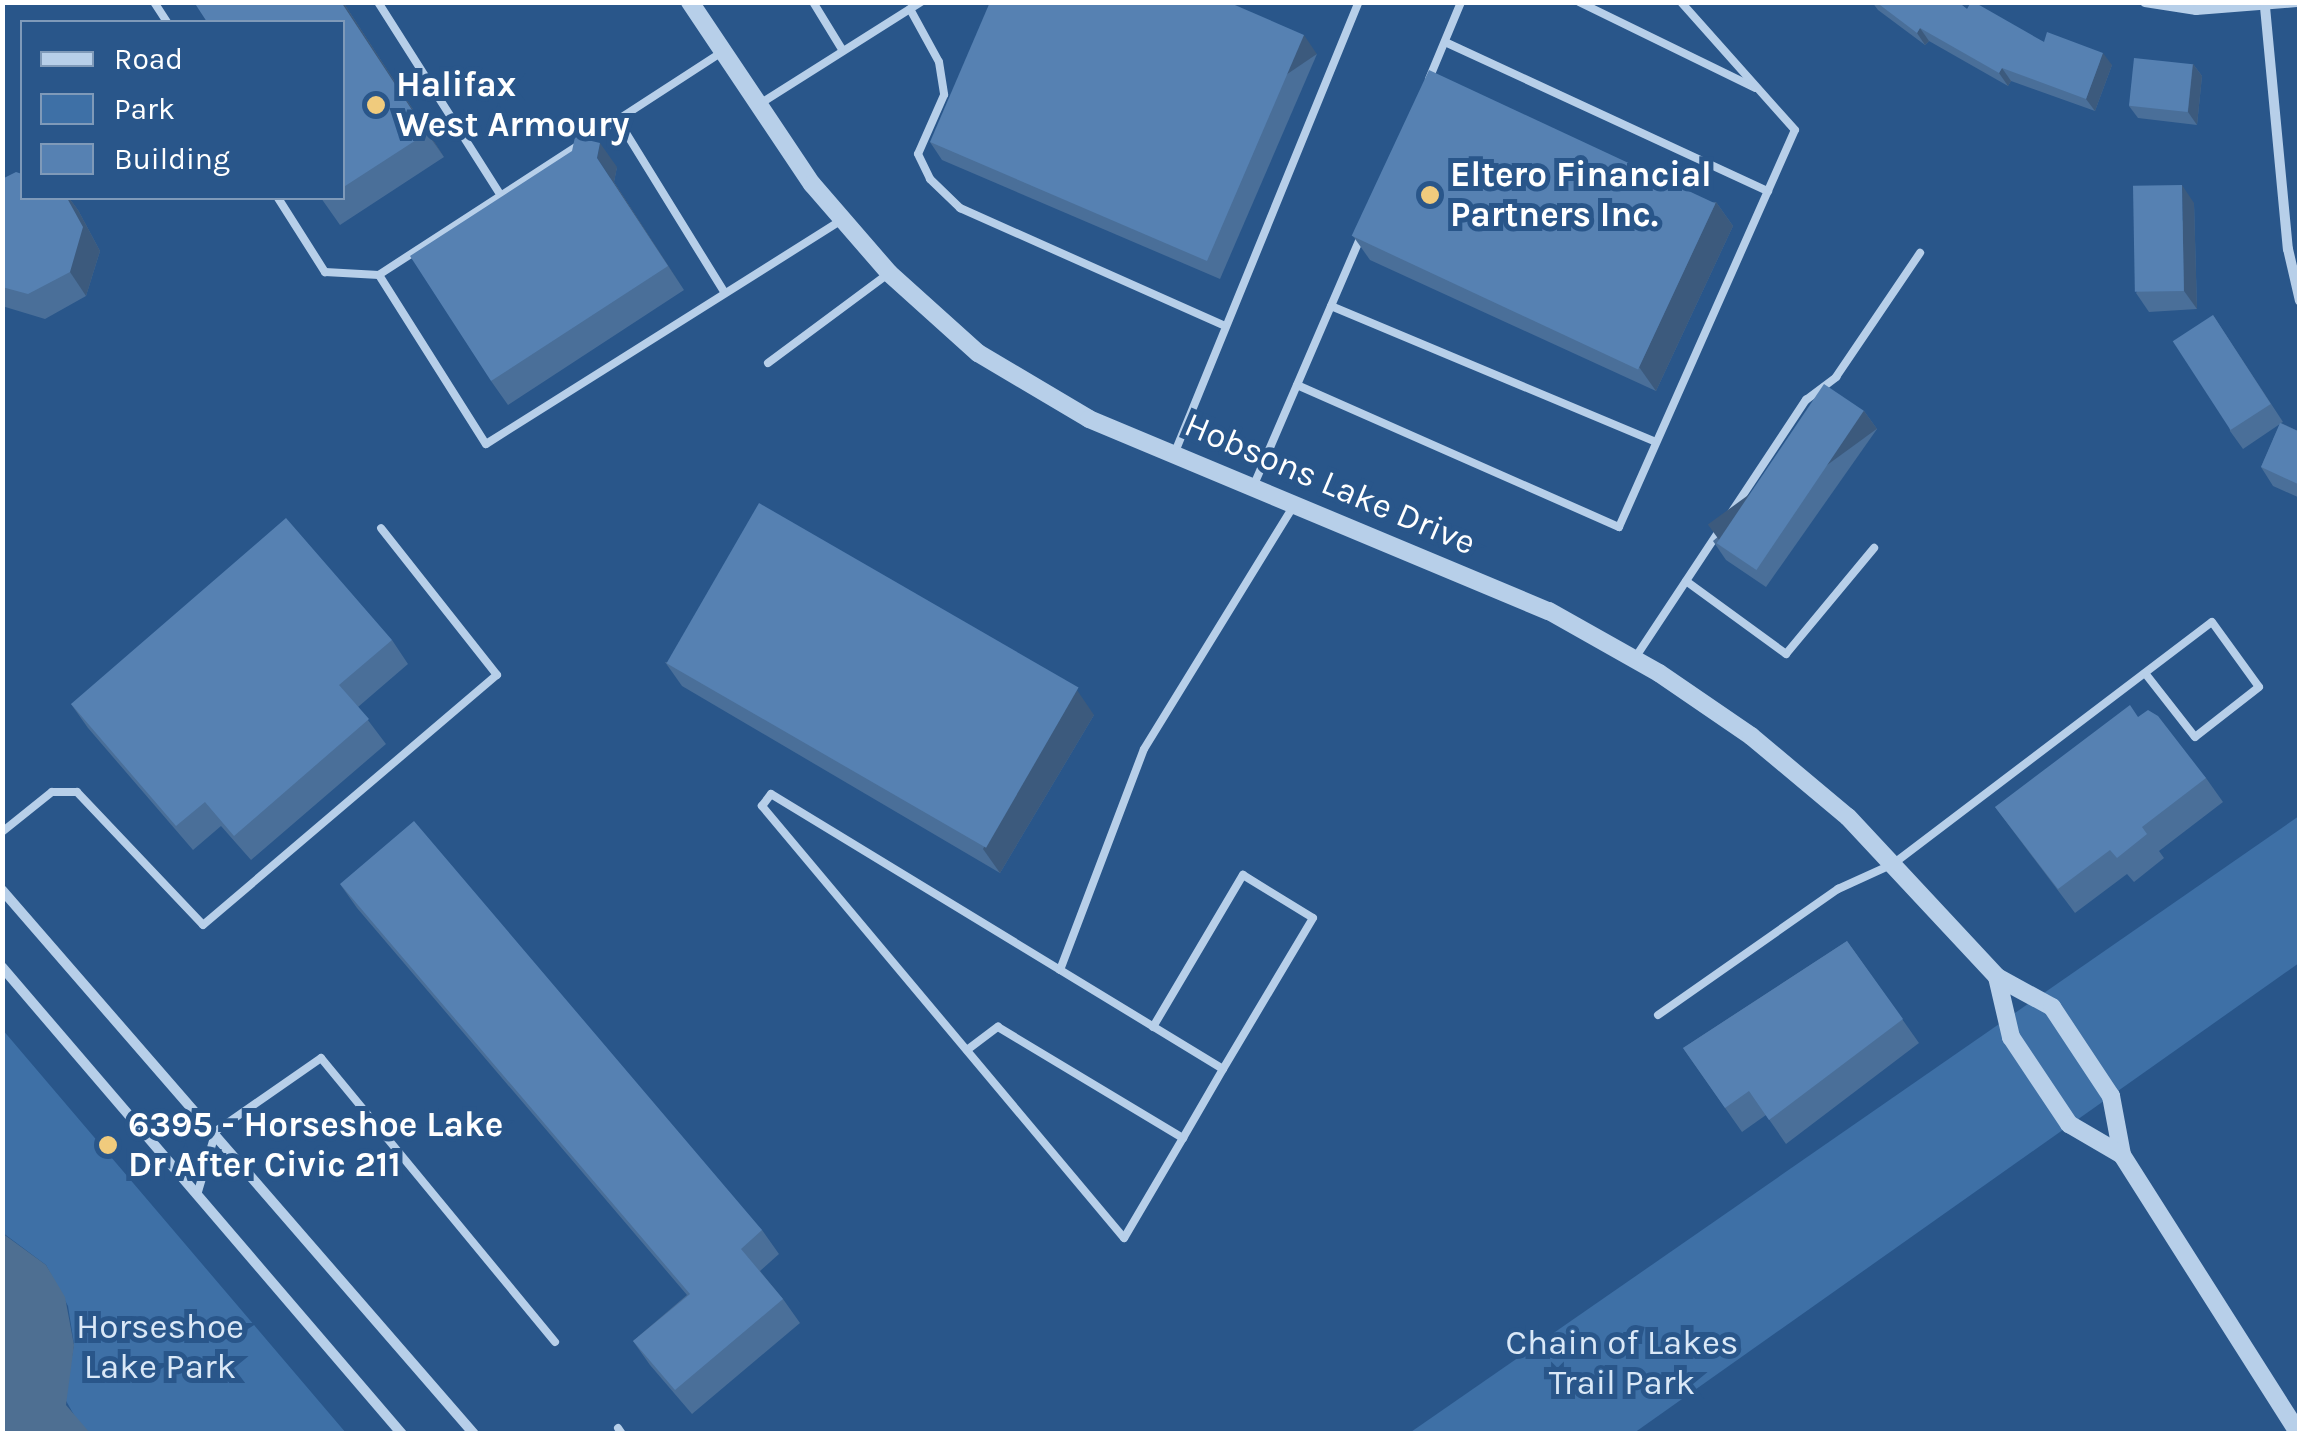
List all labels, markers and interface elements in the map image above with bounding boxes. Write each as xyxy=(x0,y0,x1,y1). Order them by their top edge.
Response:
legend xyxy=(20,20,345,200)
text: Road xyxy=(114,41,183,77)
place label: Halifax West Armoury xyxy=(396,64,629,146)
text: Park xyxy=(114,91,175,127)
marker: Halifax West Armoury xyxy=(365,94,387,116)
text: Building xyxy=(114,141,230,177)
place label: Eltero Financial Partners Inc. xyxy=(1450,154,1712,236)
marker: Eltero Financial Partners Inc. xyxy=(1419,184,1441,206)
street label: Hobsons Lake Drive xyxy=(1178,404,1482,564)
place label: 6395 - Horseshoe Lake Dr After Civic 211 xyxy=(128,1104,503,1186)
marker: 6395 - Horseshoe Lake Dr After Civic 211 xyxy=(97,1134,119,1156)
park label: Horseshoe Lake Park xyxy=(76,1306,244,1388)
park label: Chain of Lakes Trail Park xyxy=(1506,1322,1738,1404)

